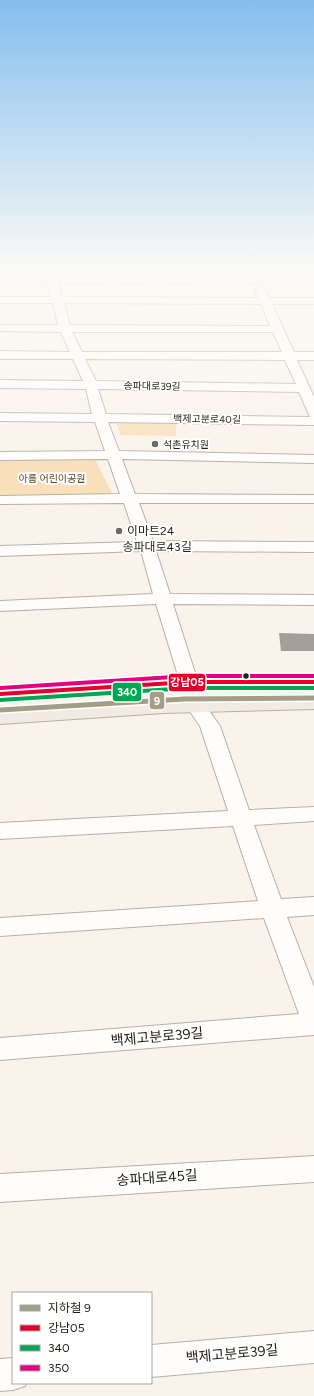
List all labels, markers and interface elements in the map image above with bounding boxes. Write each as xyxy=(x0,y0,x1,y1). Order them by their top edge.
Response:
street label: 송파대로39길 xyxy=(123,379,181,393)
street label: 백제고분로40길 xyxy=(173,412,241,426)
place label: 석촌유치원 xyxy=(163,438,209,451)
marker: 석촌유치원 xyxy=(150,439,160,449)
park label: 아름 어린이공원 xyxy=(19,472,85,485)
place label: 이마트24 xyxy=(127,524,175,538)
marker: 이마트24 xyxy=(114,526,124,536)
street label: 송파대로43길 xyxy=(122,540,192,554)
unlabelled marker xyxy=(241,671,251,681)
line badge: 강남05 xyxy=(168,673,206,692)
text: 강남05 xyxy=(170,676,204,689)
line badge: 340 xyxy=(112,682,142,702)
text: 340 xyxy=(117,686,137,699)
line badge: 9 xyxy=(149,691,165,710)
text: 9 xyxy=(154,695,160,708)
street label: 백제고분로39길 xyxy=(110,1024,204,1050)
street label: 송파대로45길 xyxy=(116,1167,198,1189)
legend xyxy=(12,1292,152,1384)
text: 지하철 9 xyxy=(48,1301,91,1315)
text: 강남05 xyxy=(48,1321,85,1335)
text: 340 xyxy=(48,1341,70,1355)
street label: 백제고분로39길 xyxy=(185,1341,279,1367)
text: 350 xyxy=(48,1361,69,1375)

